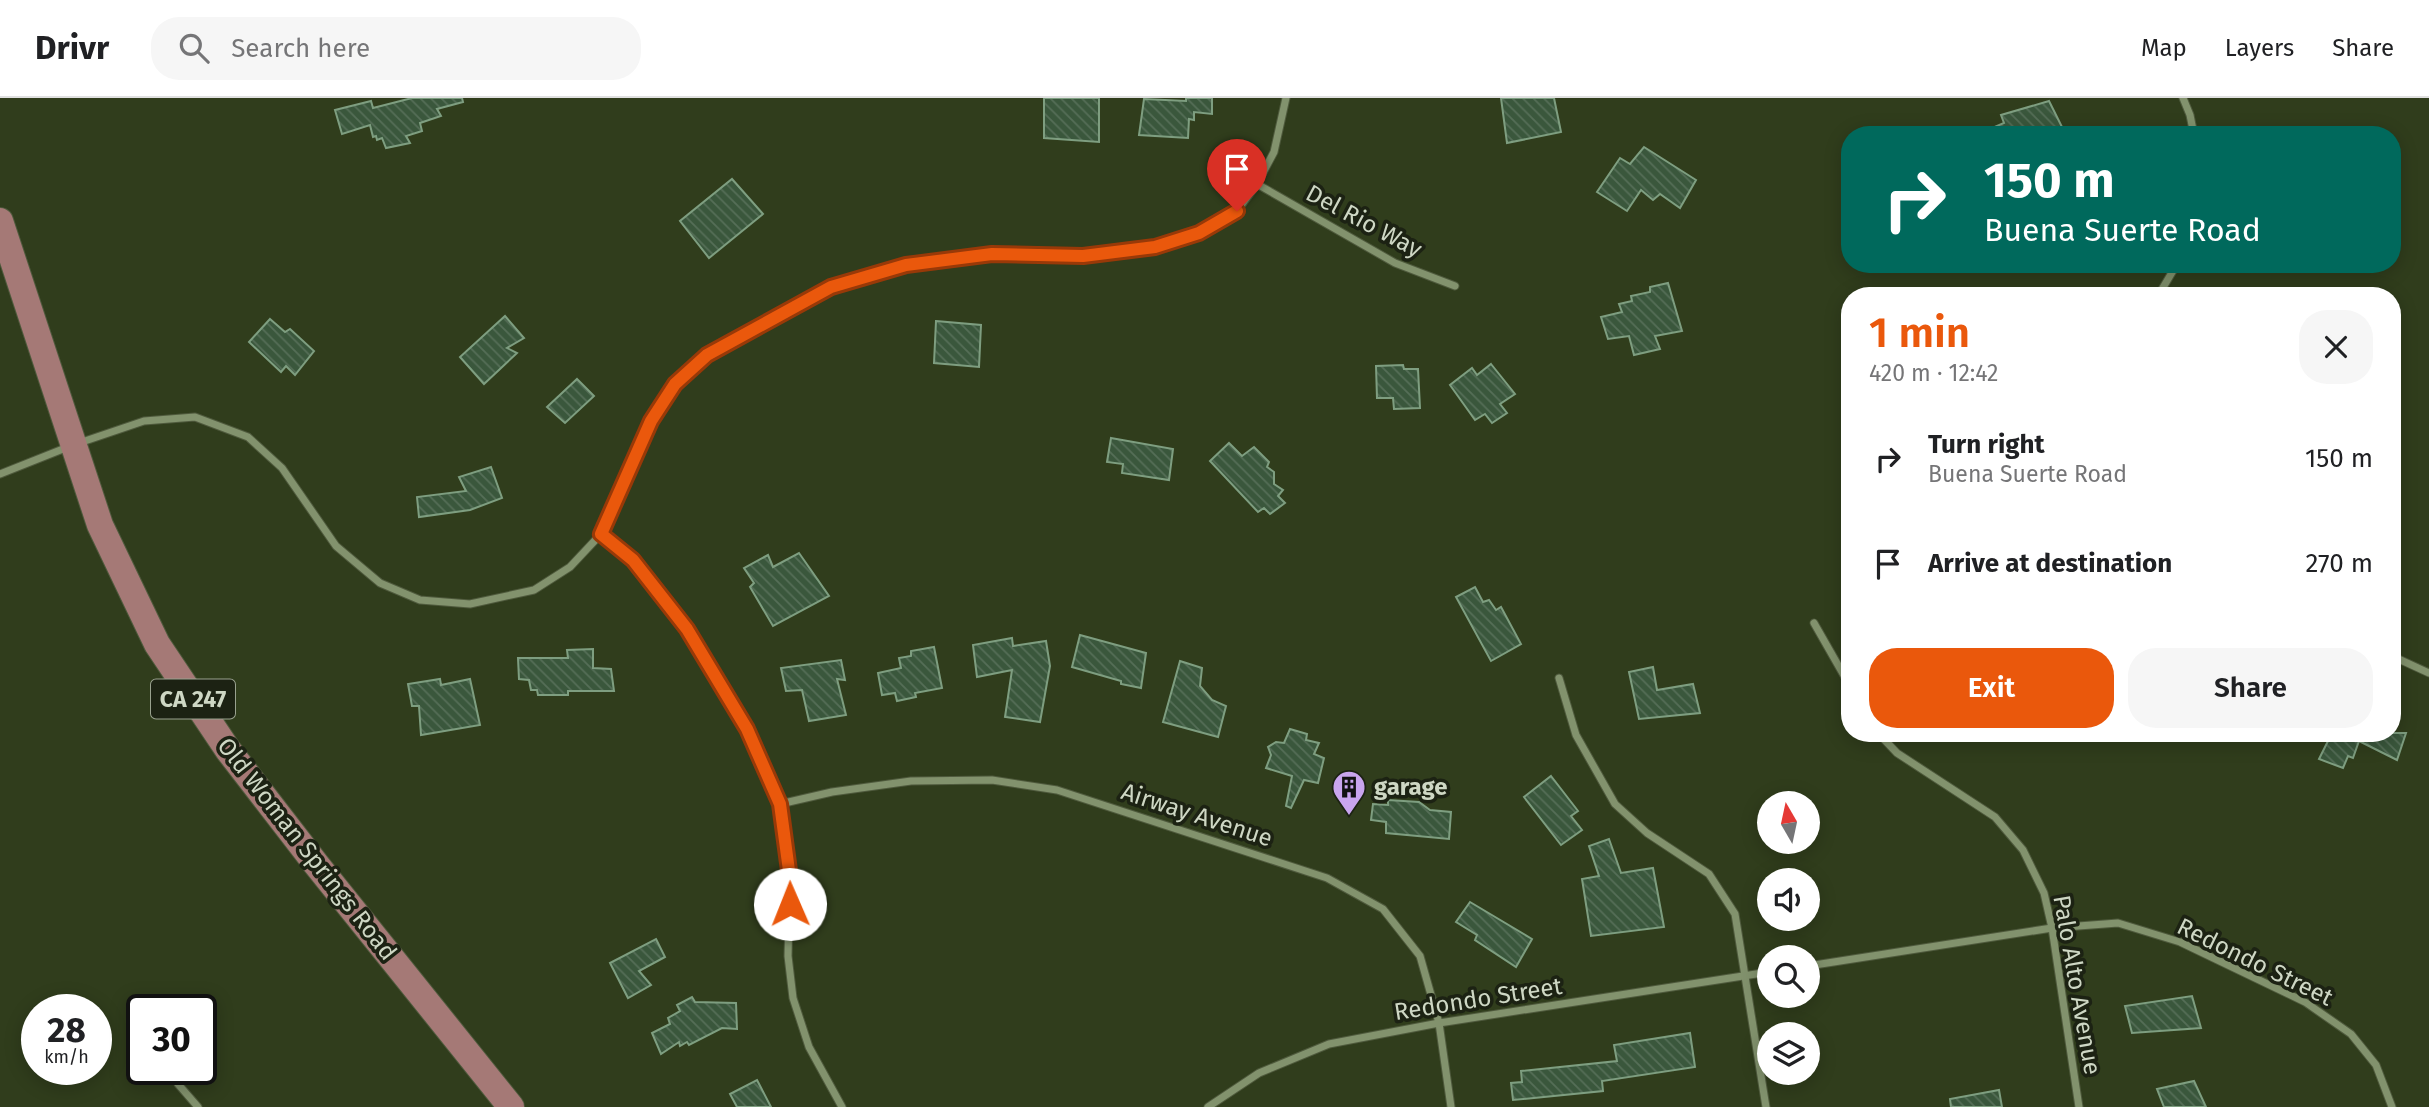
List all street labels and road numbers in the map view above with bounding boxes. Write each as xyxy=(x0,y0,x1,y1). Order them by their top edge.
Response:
street label: Del Rio Way xyxy=(1301,179,1427,263)
road number: CA 247 xyxy=(151,680,235,719)
street label: Old Woman Springs Road xyxy=(211,732,403,966)
street label: Airway Avenue xyxy=(1118,777,1276,853)
street label: Palo Alto Avenue xyxy=(2047,893,2107,1077)
street label: Redondo Street xyxy=(2173,912,2338,1012)
street label: Redondo Street xyxy=(1392,972,1564,1026)

